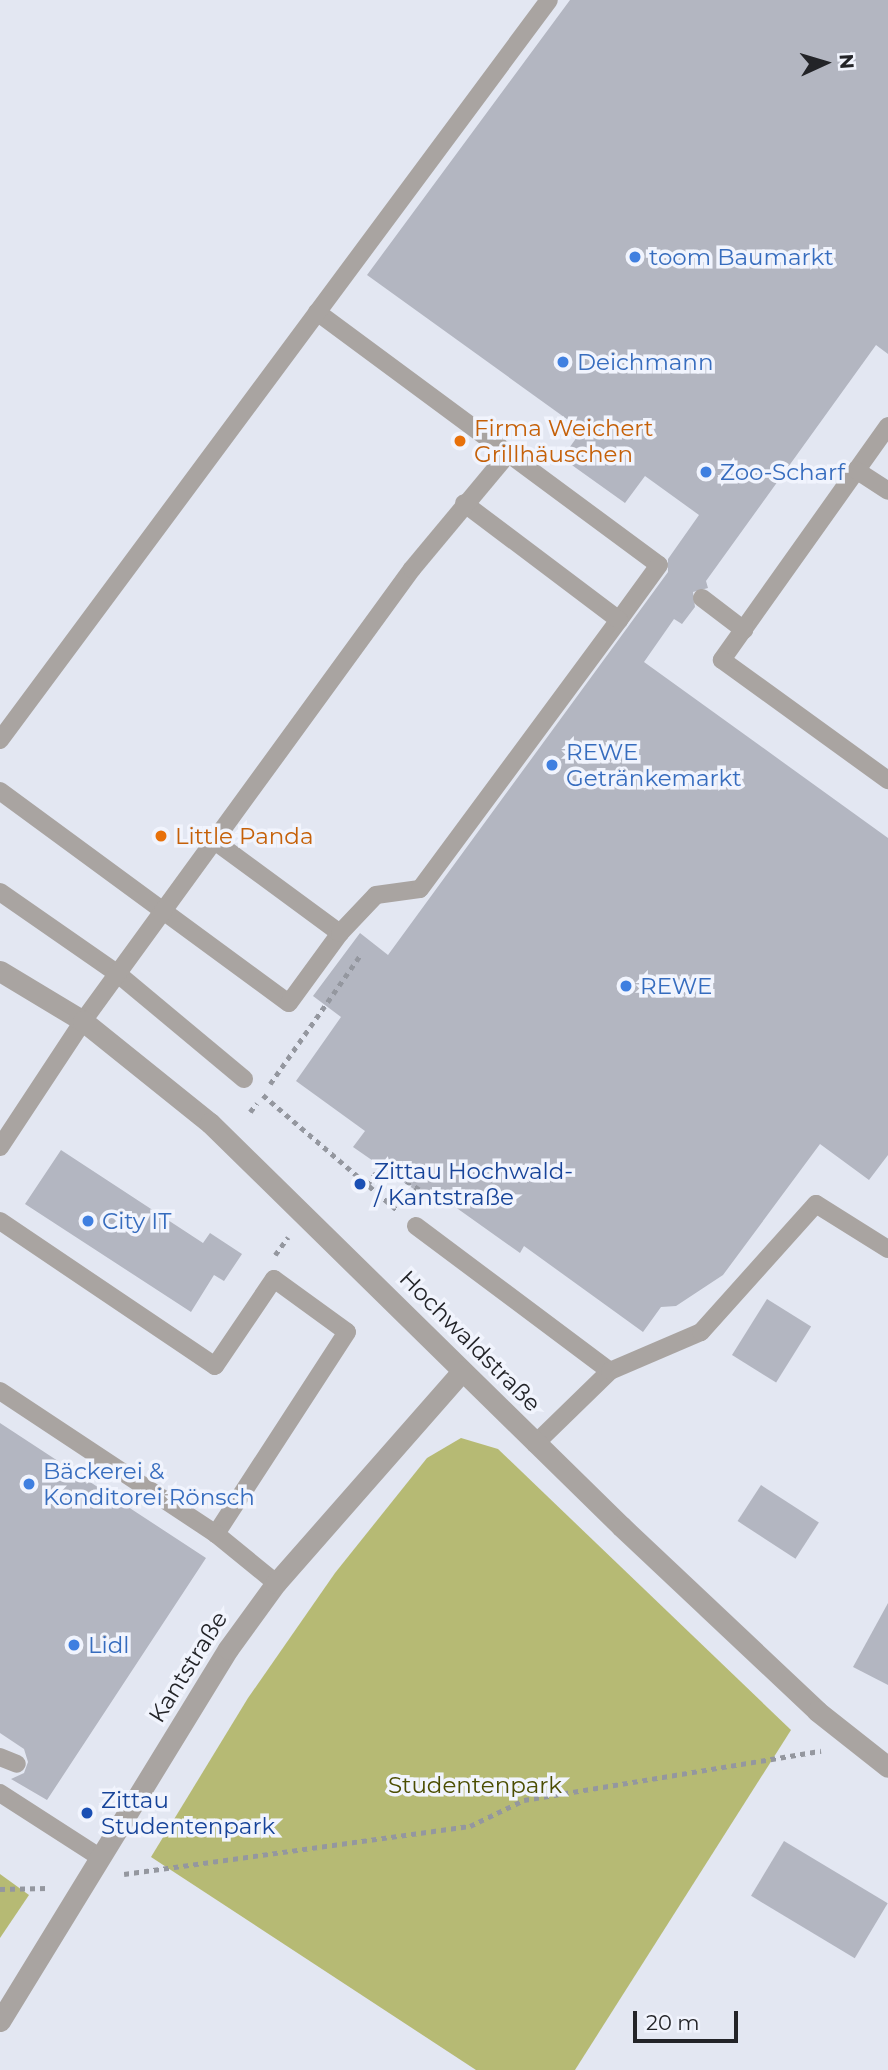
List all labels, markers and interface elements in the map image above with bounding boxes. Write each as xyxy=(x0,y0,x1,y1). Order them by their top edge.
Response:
north arrow xyxy=(790,28,860,98)
text: N xyxy=(834,53,858,70)
place label: toom Baumarkt xyxy=(649,243,834,271)
marker: toom Baumarkt xyxy=(627,249,643,265)
place label: Deichmann xyxy=(577,348,713,376)
marker: Deichmann xyxy=(555,354,571,370)
place label: Firma Weichert Grillhäuschen xyxy=(474,414,653,468)
marker: Firma Weichert Grillhäuschen xyxy=(452,433,468,449)
place label: Zoo-Scharf xyxy=(720,458,845,486)
marker: Zoo-Scharf xyxy=(698,464,714,480)
place label: REWE Getränkemarkt xyxy=(566,738,742,792)
marker: REWE Getränkemarkt xyxy=(544,757,560,773)
place label: Little Panda xyxy=(175,822,313,850)
marker: Little Panda xyxy=(153,828,169,844)
place label: REWE xyxy=(640,972,712,1000)
marker: REWE xyxy=(618,978,634,994)
place label: Zittau Hochwald- / Kantstraße xyxy=(374,1157,573,1211)
marker: Zittau Hochwald- / Kantstraße xyxy=(352,1176,368,1192)
place label: City IT xyxy=(102,1207,171,1235)
marker: City IT xyxy=(80,1213,96,1229)
street label: Hochwaldstraße xyxy=(394,1265,546,1417)
place label: Bäckerei & Konditorei Rönsch xyxy=(43,1457,255,1511)
marker: Bäckerei & Konditorei Rönsch xyxy=(21,1476,37,1492)
street label: Kantstraße xyxy=(143,1606,233,1728)
place label: Lidl xyxy=(88,1631,130,1659)
marker: Lidl xyxy=(66,1637,82,1653)
park label: Studentenpark xyxy=(388,1771,562,1799)
place label: Zittau Studentenpark xyxy=(101,1786,275,1840)
marker: Zittau Studentenpark xyxy=(79,1805,95,1821)
scale bar xyxy=(636,1996,741,2040)
text: 20 m xyxy=(646,2010,700,2035)

